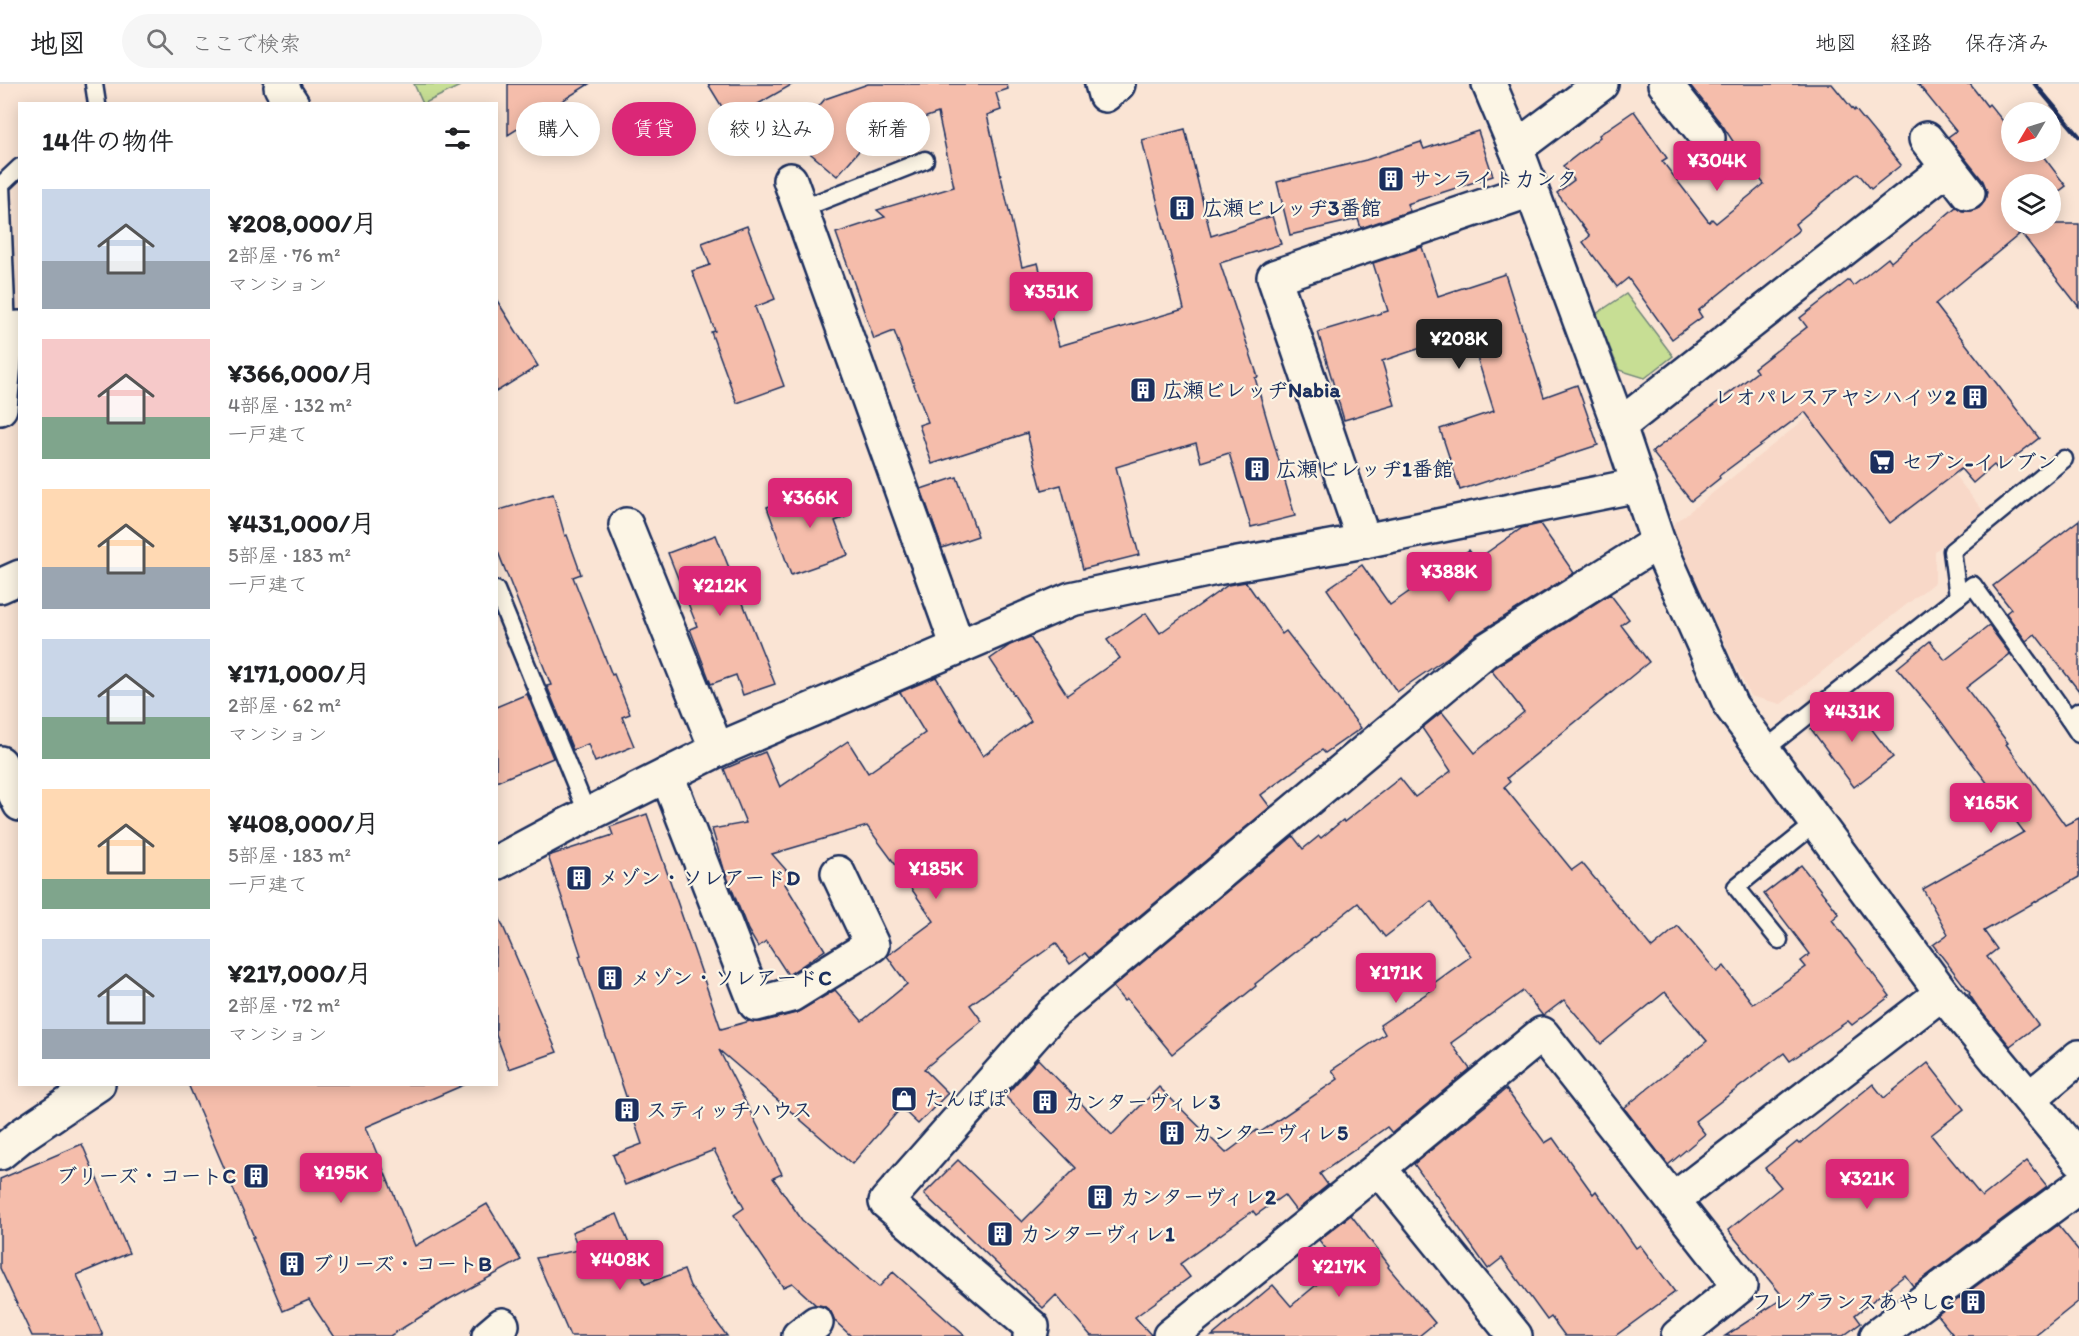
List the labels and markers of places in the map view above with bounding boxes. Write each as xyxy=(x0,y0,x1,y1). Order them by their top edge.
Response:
pin: ¥304K xyxy=(1675,141,1759,192)
building icon: サンライトカンタ xyxy=(1376,164,1406,194)
place label: サンライトカンタ xyxy=(1410,166,1578,191)
building icon: 広瀬ビレッヂ3番館 xyxy=(1167,193,1197,223)
place label: 広瀬ビレッヂ3番館 xyxy=(1202,195,1381,220)
pin: ¥351K xyxy=(1009,272,1093,323)
pin: ¥208K xyxy=(1417,319,1501,370)
building icon: 広瀬ビレッヂNabia xyxy=(1128,375,1158,405)
place label: 広瀬ビレッヂNabia xyxy=(1162,377,1341,402)
building icon: レオパレスアヤシハイツ2 xyxy=(1960,382,1990,412)
place label: レオパレスアヤシハイツ2 xyxy=(1714,384,1956,409)
supermarket icon: セブン-イレブン xyxy=(1867,447,1897,477)
place label: セブン-イレブン xyxy=(1902,449,2057,474)
building icon: 広瀬ビレッヂ1番館 xyxy=(1242,454,1272,484)
place label: 広瀬ビレッヂ1番館 xyxy=(1276,456,1454,481)
pin: ¥366K xyxy=(768,478,852,529)
pin: ¥388K xyxy=(1407,552,1491,603)
pin: ¥212K xyxy=(678,566,762,617)
pin: ¥431K xyxy=(1810,692,1894,743)
pin: ¥165K xyxy=(1949,783,2033,834)
pin: ¥185K xyxy=(894,849,978,900)
building icon: メゾン・ソレアードD xyxy=(564,863,594,893)
place label: メゾン・ソレアードD xyxy=(598,865,800,890)
pin: ¥171K xyxy=(1354,953,1438,1004)
building icon: メゾン・ソレアードC xyxy=(595,963,625,993)
place label: メゾン・ソレアードC xyxy=(630,965,832,990)
shop icon: たんぽぽ xyxy=(889,1084,919,1114)
place label: たんぽぽ xyxy=(924,1086,1008,1111)
building icon: カンターヴィレ3 xyxy=(1030,1087,1060,1117)
place label: カンターヴィレ3 xyxy=(1064,1089,1221,1114)
building icon: スティッチハウス xyxy=(612,1095,642,1125)
place label: スティッチハウス xyxy=(646,1097,813,1122)
building icon: カンターヴィレ5 xyxy=(1157,1118,1187,1148)
place label: カンターヴィレ5 xyxy=(1192,1120,1348,1145)
pin: ¥195K xyxy=(299,1153,383,1204)
pin: ¥321K xyxy=(1825,1159,1909,1210)
building icon: ブリーズ・コートC xyxy=(241,1161,271,1191)
place label: ブリーズ・コートC xyxy=(56,1163,236,1188)
building icon: カンターヴィレ2 xyxy=(1085,1182,1115,1212)
place label: カンターヴィレ2 xyxy=(1120,1184,1276,1209)
building icon: カンターヴィレ1 xyxy=(985,1219,1015,1249)
place label: カンターヴィレ1 xyxy=(1020,1221,1175,1246)
pin: ¥408K xyxy=(578,1240,662,1291)
pin: ¥217K xyxy=(1297,1247,1381,1298)
building icon: ブリーズ・コートB xyxy=(277,1249,307,1279)
place label: ブリーズ・コートB xyxy=(312,1251,492,1276)
building icon: フレグランスあやしC xyxy=(1958,1287,1988,1317)
place label: フレグランスあやしC xyxy=(1751,1289,1954,1314)

